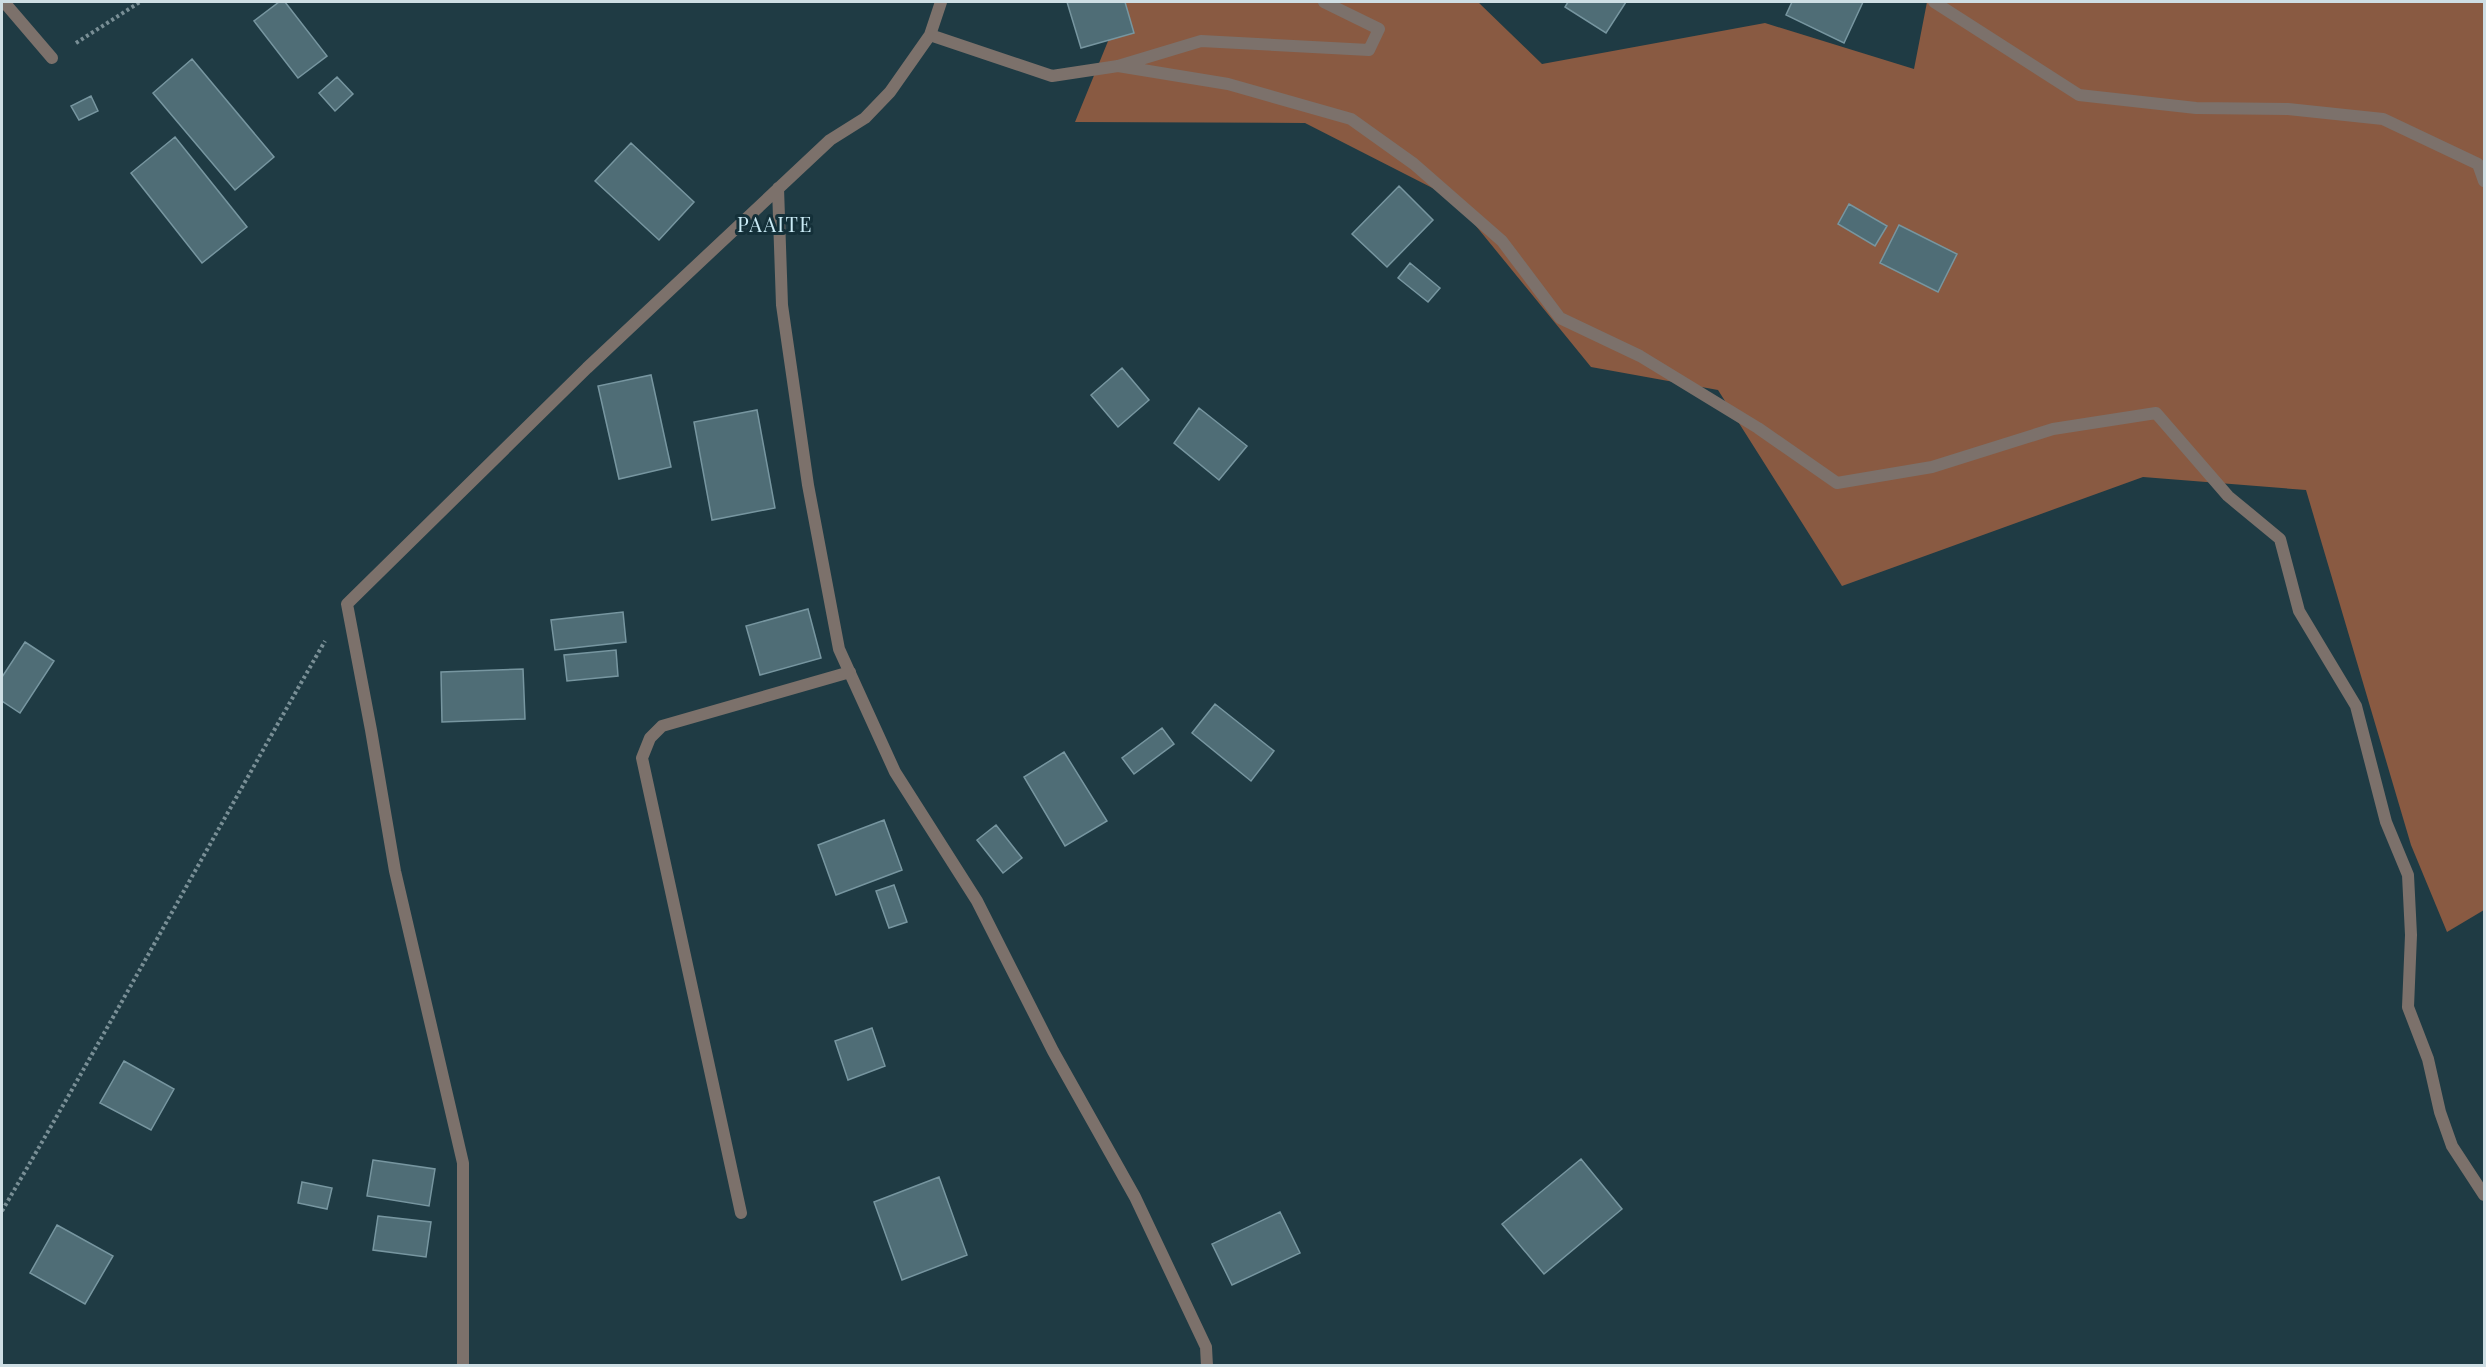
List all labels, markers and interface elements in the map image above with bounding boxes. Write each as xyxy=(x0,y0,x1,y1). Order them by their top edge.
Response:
district label: PAAITE xyxy=(737,210,813,237)

